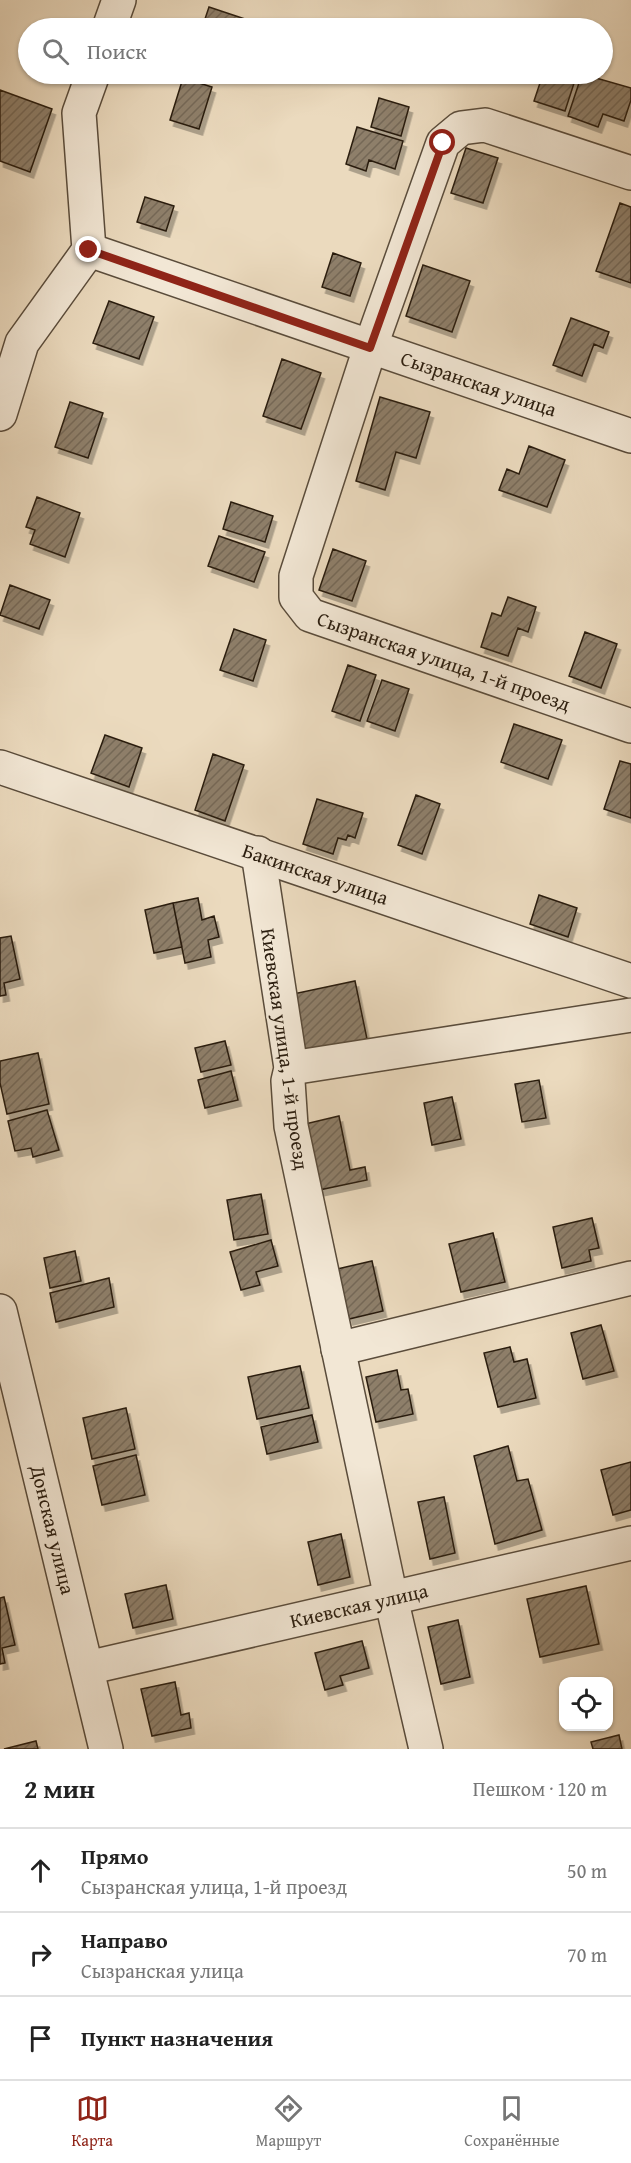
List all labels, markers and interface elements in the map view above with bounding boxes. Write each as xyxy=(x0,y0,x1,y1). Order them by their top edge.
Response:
search box xyxy=(18,18,613,84)
icon: search xyxy=(39,35,72,68)
text: Поиск xyxy=(87,35,147,67)
route start xyxy=(429,129,455,155)
route end xyxy=(75,236,101,262)
street label: Сызранская улица xyxy=(397,343,561,424)
street label: Сызранская улица, 1-й проезд xyxy=(313,604,575,718)
street label: Бакинская улица xyxy=(239,835,393,912)
street label: Киевская улица, 1-й проезд xyxy=(254,926,317,1172)
street label: Донская улица xyxy=(24,1461,83,1598)
street label: Киевская улица xyxy=(287,1575,431,1635)
map controls xyxy=(559,1677,613,1731)
button: locate xyxy=(559,1677,613,1731)
text: 2 мин xyxy=(24,1769,95,1808)
text: Пешком · 120 m xyxy=(473,1774,607,1803)
text: Прямо xyxy=(81,1840,148,1872)
icon: ahead xyxy=(24,1854,57,1887)
text: 50 m xyxy=(567,1856,607,1885)
text: Сызранская улица, 1-й проезд xyxy=(81,1872,347,1901)
text: Направо xyxy=(81,1924,168,1956)
icon: right xyxy=(24,1938,57,1971)
text: 70 m xyxy=(567,1940,607,1969)
text: Сызранская улица xyxy=(81,1956,244,1985)
icon: arrive xyxy=(24,2022,57,2055)
text: Пункт назначения xyxy=(81,2022,273,2054)
tab: Карта xyxy=(71,2092,113,2152)
tab: Маршрут xyxy=(256,2092,321,2152)
tab: Сохранённые xyxy=(464,2092,560,2152)

